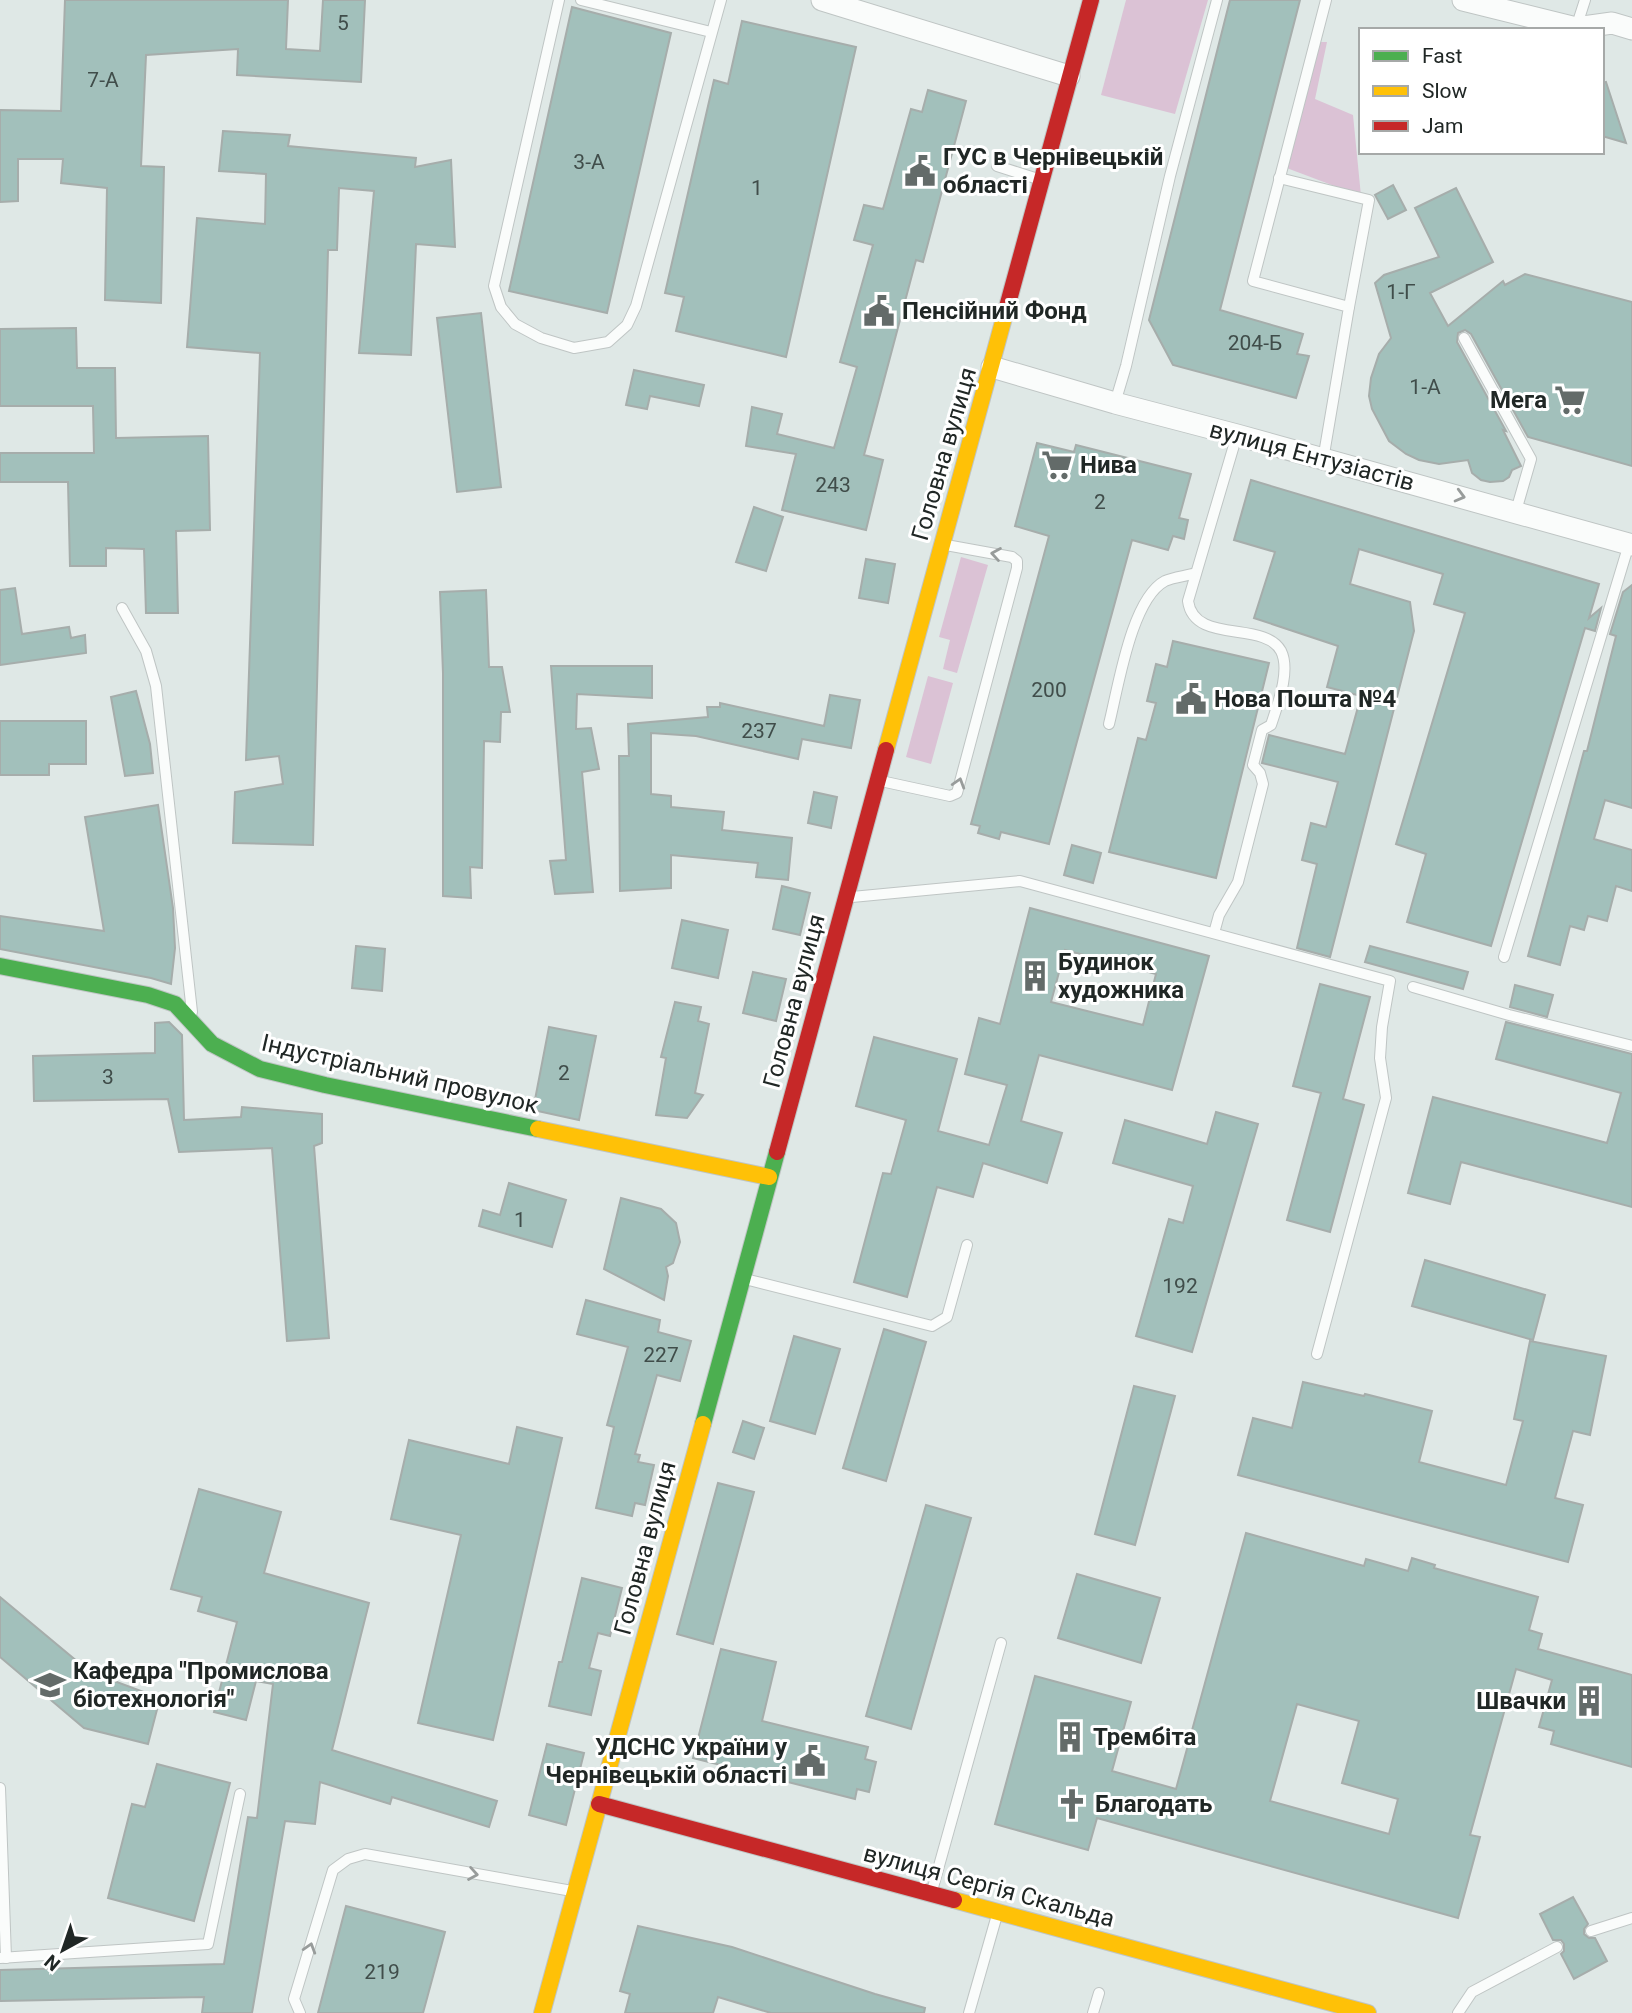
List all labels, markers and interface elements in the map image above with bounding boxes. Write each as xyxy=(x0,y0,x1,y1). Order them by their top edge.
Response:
house number: 5 xyxy=(337,11,349,35)
legend xyxy=(1359,28,1604,154)
text: Fast xyxy=(1422,44,1463,68)
house number: 7-А xyxy=(87,68,119,92)
text: Slow xyxy=(1422,79,1468,103)
text: Jam xyxy=(1422,114,1463,138)
place label: ГУС в Чернівецькій області xyxy=(943,143,1163,199)
house number: 3-А xyxy=(573,150,605,174)
public building icon: ГУС в Чернівецькій області xyxy=(903,154,937,188)
house number: 1 xyxy=(751,176,763,200)
house number: 1-Г xyxy=(1386,280,1416,304)
public building icon: Пенсійний Фонд xyxy=(862,294,896,328)
place label: Пенсійний Фонд xyxy=(902,297,1087,325)
house number: 204-Б xyxy=(1228,331,1282,355)
street label: Головна вулиця xyxy=(906,364,982,544)
house number: 1-А xyxy=(1409,375,1441,399)
supermarket icon: Мега xyxy=(1553,383,1587,417)
place label: Мега xyxy=(1490,386,1547,414)
street label: вулиця Ентузіастів xyxy=(1207,415,1417,497)
supermarket icon: Нива xyxy=(1040,448,1074,482)
place label: Нива xyxy=(1080,451,1137,479)
house number: 243 xyxy=(815,473,851,497)
one-way arrow xyxy=(1454,488,1466,502)
house number: 2 xyxy=(1094,490,1106,514)
one-way arrow xyxy=(991,547,1002,562)
house number: 200 xyxy=(1031,678,1067,702)
public building icon: Нова Пошта №4 xyxy=(1174,682,1208,716)
place label: Нова Пошта №4 xyxy=(1214,685,1396,713)
house number: 237 xyxy=(741,719,777,743)
one-way arrow xyxy=(951,777,966,789)
street label: Головна вулиця xyxy=(757,911,831,1091)
place label: Будинок художника xyxy=(1058,948,1184,1004)
building icon: Будинок художника xyxy=(1018,959,1052,993)
street label: Індустріальний провулок xyxy=(259,1029,541,1119)
house number: 2 xyxy=(558,1061,570,1085)
house number: 3 xyxy=(102,1065,114,1089)
house number: 1 xyxy=(514,1208,526,1232)
house number: 192 xyxy=(1162,1274,1198,1298)
house number: 227 xyxy=(643,1343,679,1367)
street label: Головна вулиця xyxy=(608,1458,682,1638)
place label: Кафедра "Промислова біотехнологія" xyxy=(73,1657,329,1713)
school or university icon: Кафедра "Промислова біотехнологія" xyxy=(33,1668,67,1702)
building icon: Швачки xyxy=(1572,1684,1606,1718)
place label: Швачки xyxy=(1476,1687,1566,1715)
building icon: Трембіта xyxy=(1053,1720,1087,1754)
place label: Трембіта xyxy=(1093,1723,1197,1751)
place label: УДСНС України у Чернівецькій області xyxy=(545,1733,788,1789)
public building icon: УДСНС України у Чернівецькій області xyxy=(793,1744,827,1778)
church icon: Благодать xyxy=(1055,1787,1089,1821)
place label: Благодать xyxy=(1095,1790,1212,1818)
street label: вулиця Сергія Скальда xyxy=(860,1839,1118,1933)
one-way arrow xyxy=(467,1865,479,1880)
north arrow xyxy=(28,1915,98,1985)
one-way arrow xyxy=(301,1942,316,1954)
text: N xyxy=(40,1950,65,1976)
house number: 219 xyxy=(364,1960,400,1984)

